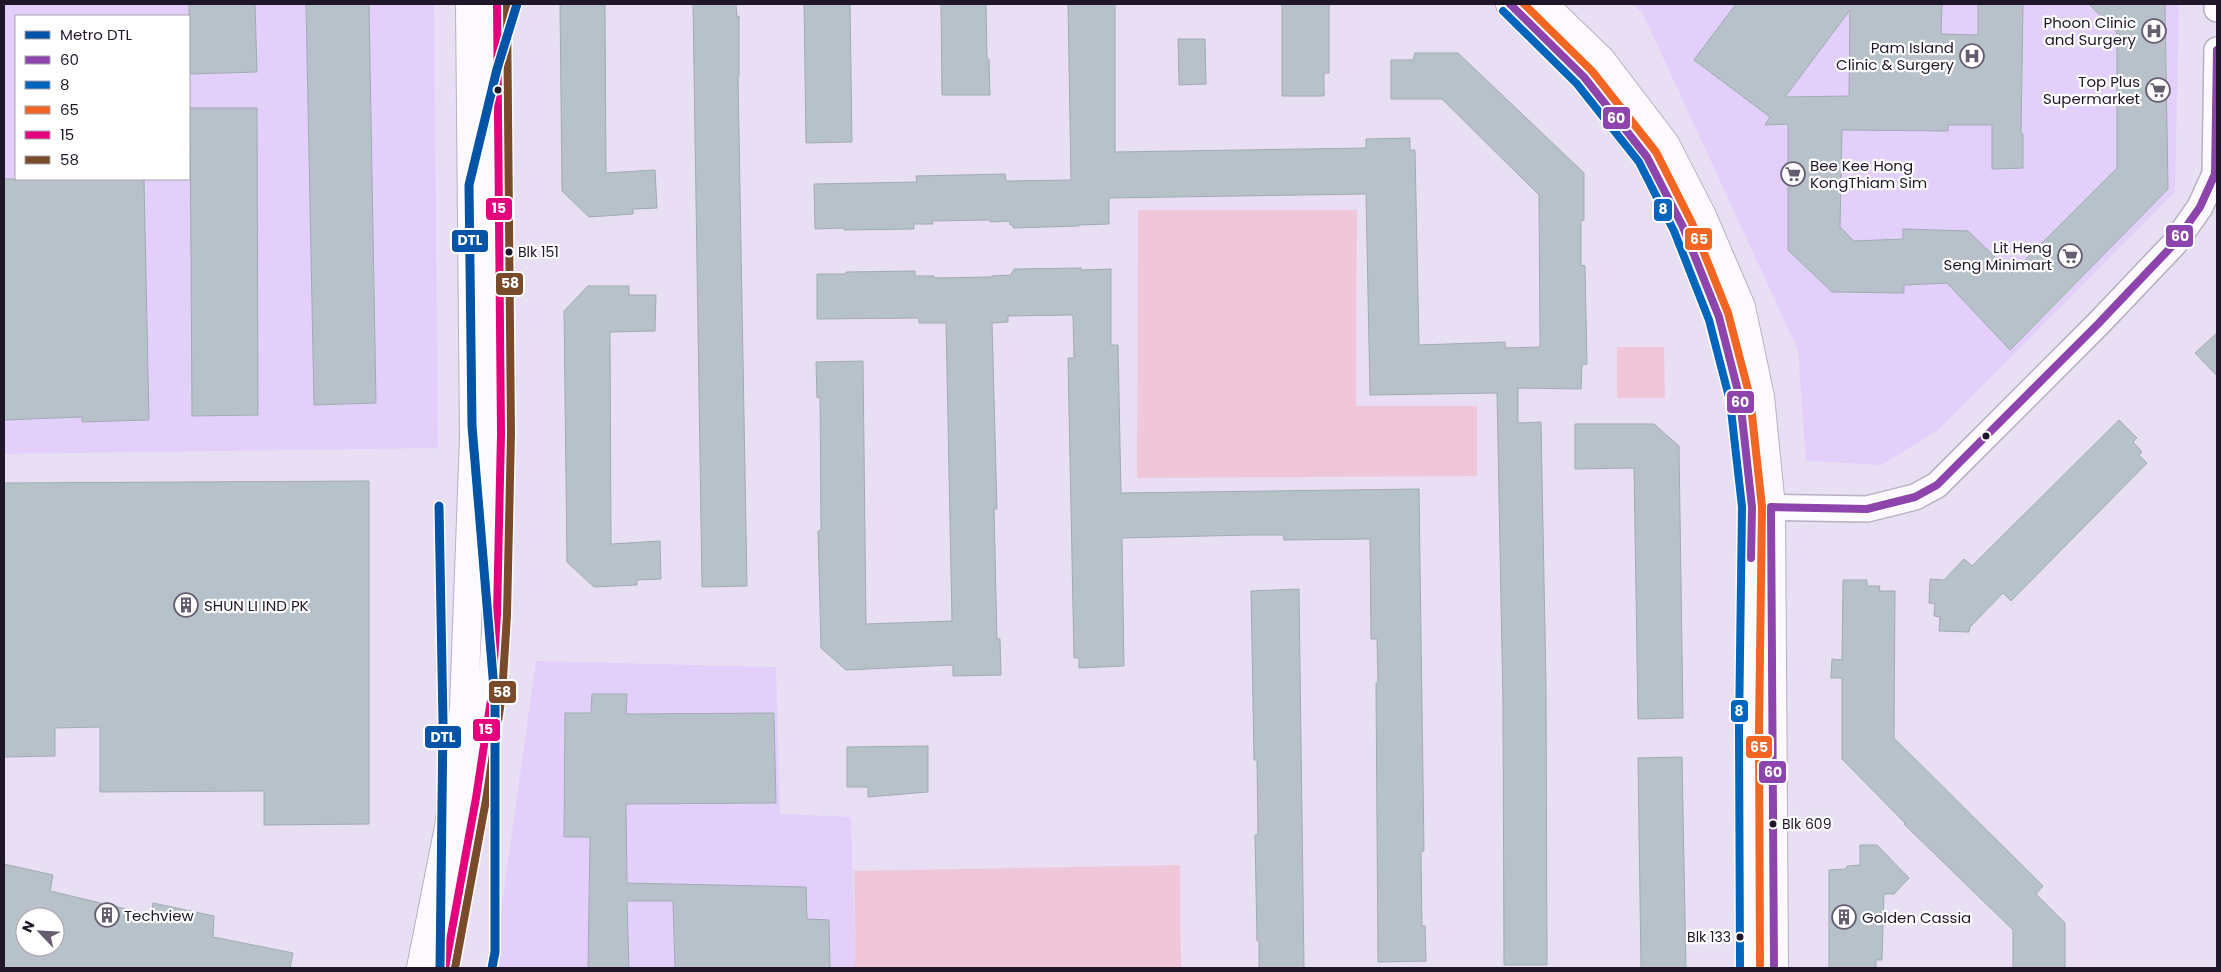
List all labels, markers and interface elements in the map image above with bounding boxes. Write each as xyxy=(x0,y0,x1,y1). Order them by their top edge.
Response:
place label: Phoon Clinic and Surgery xyxy=(2044,12,2137,50)
legend xyxy=(15,15,190,180)
hospital icon: Phoon Clinic and Surgery xyxy=(2141,18,2167,44)
text: Metro DTL xyxy=(60,24,133,45)
place label: Pam Island Clinic & Surgery xyxy=(1836,37,1955,75)
hospital icon: Pam Island Clinic & Surgery xyxy=(1959,43,1985,69)
text: 60 xyxy=(60,49,79,70)
place label: Top Plus Supermarket xyxy=(2043,71,2140,109)
text: 8 xyxy=(60,74,69,95)
supermarket icon: Top Plus Supermarket xyxy=(2145,77,2171,103)
unlabelled marker xyxy=(493,85,503,95)
text: 65 xyxy=(60,99,79,120)
line badge: 60 xyxy=(1602,106,1631,130)
text: 60 xyxy=(1607,108,1625,128)
text: 15 xyxy=(60,124,74,145)
text: 58 xyxy=(60,149,79,170)
place label: Bee Kee Hong KongThiam Sim xyxy=(1810,155,1927,193)
supermarket icon: Bee Kee Hong KongThiam Sim xyxy=(1780,161,1806,187)
line badge: 15 xyxy=(485,197,513,221)
text: 15 xyxy=(492,198,506,218)
line badge: 8 xyxy=(1653,198,1673,222)
text: 8 xyxy=(1658,199,1668,219)
line badge: 60 xyxy=(2165,224,2194,248)
text: 60 xyxy=(2171,226,2189,246)
line badge: 65 xyxy=(1684,227,1713,251)
line badge: DTL xyxy=(451,229,489,253)
text: 65 xyxy=(1690,229,1708,249)
text: DTL xyxy=(457,230,483,250)
place label: Lit Heng Seng Minimart xyxy=(1944,237,2052,275)
place label: Blk 151 xyxy=(518,242,559,262)
supermarket icon: Lit Heng Seng Minimart xyxy=(2057,243,2083,269)
marker: Blk 151 xyxy=(504,247,514,257)
line badge: 58 xyxy=(495,272,524,296)
text: 58 xyxy=(501,273,519,293)
line badge: 60 xyxy=(1726,390,1755,414)
text: 60 xyxy=(1731,392,1749,412)
unlabelled marker xyxy=(1981,431,1991,441)
building icon: SHUN LI IND PK xyxy=(173,592,199,618)
place label: SHUN LI IND PK xyxy=(204,595,309,616)
line badge: 58 xyxy=(488,680,517,704)
text: 58 xyxy=(493,682,511,702)
line badge: 8 xyxy=(1730,699,1749,723)
text: 8 xyxy=(1734,701,1744,721)
line badge: 15 xyxy=(472,718,501,742)
text: 15 xyxy=(479,719,493,739)
line badge: DTL xyxy=(424,725,462,749)
text: DTL xyxy=(430,727,456,747)
line badge: 65 xyxy=(1745,735,1773,759)
text: 65 xyxy=(1750,737,1768,757)
line badge: 60 xyxy=(1758,760,1787,784)
text: 60 xyxy=(1764,762,1782,782)
place label: Blk 609 xyxy=(1782,814,1831,834)
marker: Blk 609 xyxy=(1768,819,1778,829)
building icon: Techview xyxy=(94,902,120,928)
building icon: Golden Cassia xyxy=(1831,904,1857,930)
place label: Techview xyxy=(124,905,195,926)
north arrow xyxy=(15,907,65,957)
place label: Golden Cassia xyxy=(1862,907,1971,928)
text: N xyxy=(17,918,40,936)
place label: Blk 133 xyxy=(1687,927,1731,947)
marker: Blk 133 xyxy=(1735,932,1745,942)

